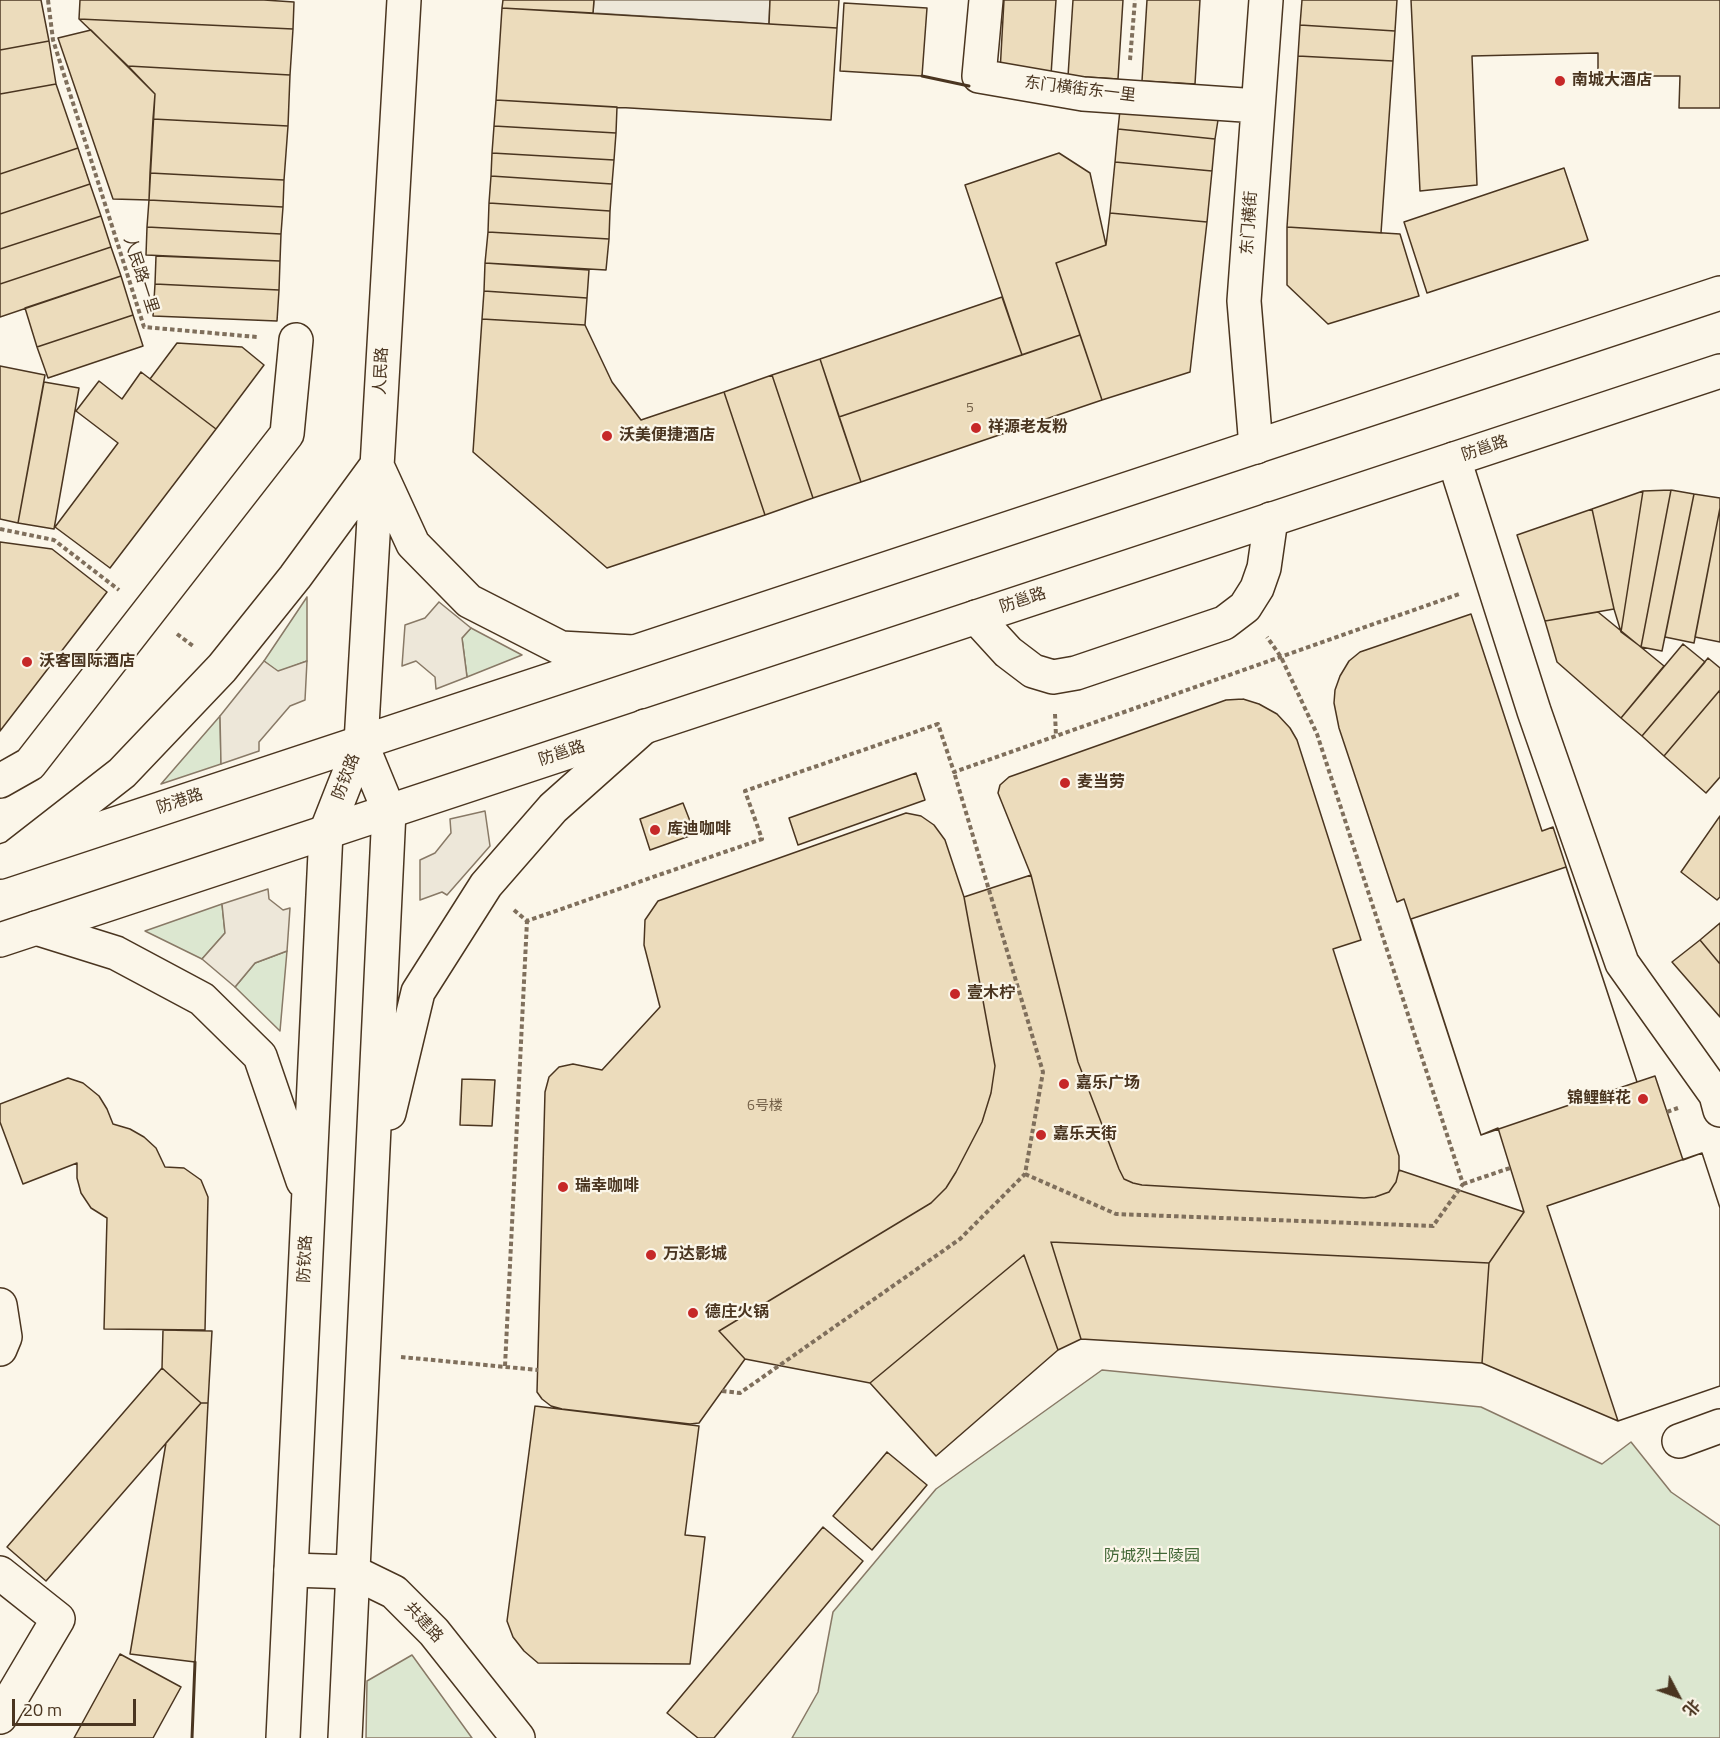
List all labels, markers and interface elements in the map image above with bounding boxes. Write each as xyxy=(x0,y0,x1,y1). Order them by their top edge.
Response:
place label: 南城大酒店 xyxy=(1572,71,1652,91)
street label: 东门横街东一里 xyxy=(1023,74,1137,106)
marker: 南城大酒店 xyxy=(1553,74,1567,88)
street label: 东门横街 xyxy=(1238,190,1262,256)
street label: 人民路一里 xyxy=(119,234,161,316)
street label: 人民路 xyxy=(371,347,393,395)
house number: 5 xyxy=(966,401,974,417)
place label: 祥源老友粉 xyxy=(988,418,1068,438)
marker: 祥源老友粉 xyxy=(969,421,983,435)
place label: 沃美便捷酒店 xyxy=(619,426,715,446)
marker: 沃美便捷酒店 xyxy=(600,429,614,443)
street label: 防邕路 xyxy=(1459,432,1511,466)
street label: 防邕路 xyxy=(997,584,1049,618)
place label: 沃客国际酒店 xyxy=(39,652,135,672)
marker: 沃客国际酒店 xyxy=(20,655,34,669)
street label: 防邕路 xyxy=(536,737,588,771)
street label: 防钦路 xyxy=(329,751,365,803)
place label: 麦当劳 xyxy=(1077,773,1125,793)
marker: 麦当劳 xyxy=(1058,776,1072,790)
street label: 防港路 xyxy=(154,785,206,819)
place label: 库迪咖啡 xyxy=(667,820,731,840)
marker: 库迪咖啡 xyxy=(648,823,662,837)
place label: 壹木柠 xyxy=(967,984,1015,1004)
marker: 壹木柠 xyxy=(948,987,962,1001)
place label: 嘉乐广场 xyxy=(1076,1074,1140,1094)
marker: 嘉乐广场 xyxy=(1057,1077,1071,1091)
place label: 锦鲤鲜花 xyxy=(1567,1089,1631,1109)
marker: 锦鲤鲜花 xyxy=(1636,1092,1650,1106)
house number: 6号楼 xyxy=(747,1099,783,1115)
place label: 嘉乐天街 xyxy=(1053,1125,1117,1145)
marker: 嘉乐天街 xyxy=(1034,1128,1048,1142)
place label: 瑞幸咖啡 xyxy=(575,1177,639,1197)
marker: 瑞幸咖啡 xyxy=(556,1180,570,1194)
street label: 防钦路 xyxy=(295,1235,317,1283)
place label: 万达影城 xyxy=(663,1245,727,1265)
marker: 万达影城 xyxy=(644,1248,658,1262)
place label: 德庄火锅 xyxy=(705,1303,769,1323)
marker: 德庄火锅 xyxy=(686,1306,700,1320)
park label: 防城烈士陵园 xyxy=(1104,1547,1200,1567)
street label: 共建路 xyxy=(400,1599,446,1647)
north arrow xyxy=(1648,1666,1708,1726)
scale bar xyxy=(15,1687,140,1725)
text: 北 xyxy=(1677,1694,1706,1722)
text: 20 m xyxy=(23,1696,62,1723)

